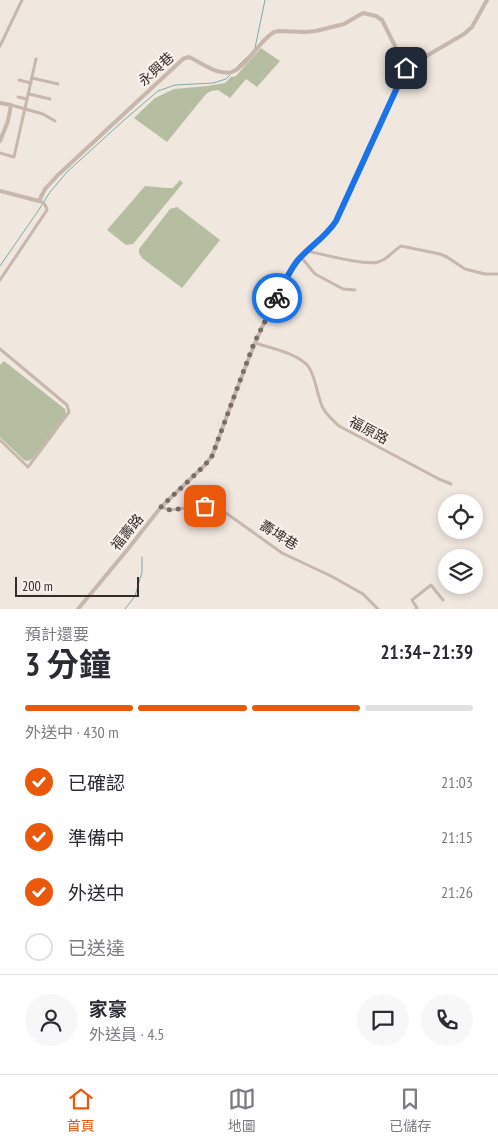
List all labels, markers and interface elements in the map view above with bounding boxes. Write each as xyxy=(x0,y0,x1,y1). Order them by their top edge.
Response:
pin xyxy=(385,47,427,89)
street label: 永興巷 xyxy=(134,48,178,90)
icon: home xyxy=(392,54,420,82)
courier xyxy=(252,273,302,323)
icon: bike xyxy=(263,284,291,312)
street label: 福原路 xyxy=(346,412,392,448)
pin xyxy=(184,485,226,527)
icon: bag xyxy=(191,492,219,520)
map controls xyxy=(438,494,483,594)
button: locate xyxy=(438,494,483,539)
street label: 福壽路 xyxy=(107,510,147,554)
street label: 壽埤巷 xyxy=(256,516,302,554)
button: layers xyxy=(438,549,483,594)
scale bar xyxy=(15,574,139,597)
text: 200 m xyxy=(22,577,53,595)
text: 預計還要 xyxy=(25,624,89,644)
text: 21:34–21:39 xyxy=(380,640,473,664)
text: 3 分鐘 xyxy=(25,643,111,685)
text: 外送中 · 430 m xyxy=(25,722,119,742)
icon: check xyxy=(25,768,53,796)
text: 已確認 xyxy=(68,771,125,795)
text: 21:03 xyxy=(441,772,473,792)
icon: check xyxy=(25,823,53,851)
text: 準備中 xyxy=(68,826,125,850)
text: 21:15 xyxy=(441,827,473,847)
icon: check xyxy=(25,878,53,906)
text: 外送中 xyxy=(68,881,125,905)
text: 21:26 xyxy=(441,882,473,902)
text: 已送達 xyxy=(68,936,125,960)
button: person xyxy=(25,994,77,1046)
button: chat xyxy=(357,994,409,1046)
button: phone xyxy=(421,994,473,1046)
text: 家豪 xyxy=(89,997,127,1021)
text: 外送員 · 4.5 xyxy=(89,1024,164,1044)
tab: 首頁 xyxy=(67,1085,95,1135)
tab: 地圖 xyxy=(228,1085,256,1135)
tab: 已儲存 xyxy=(389,1085,431,1135)

